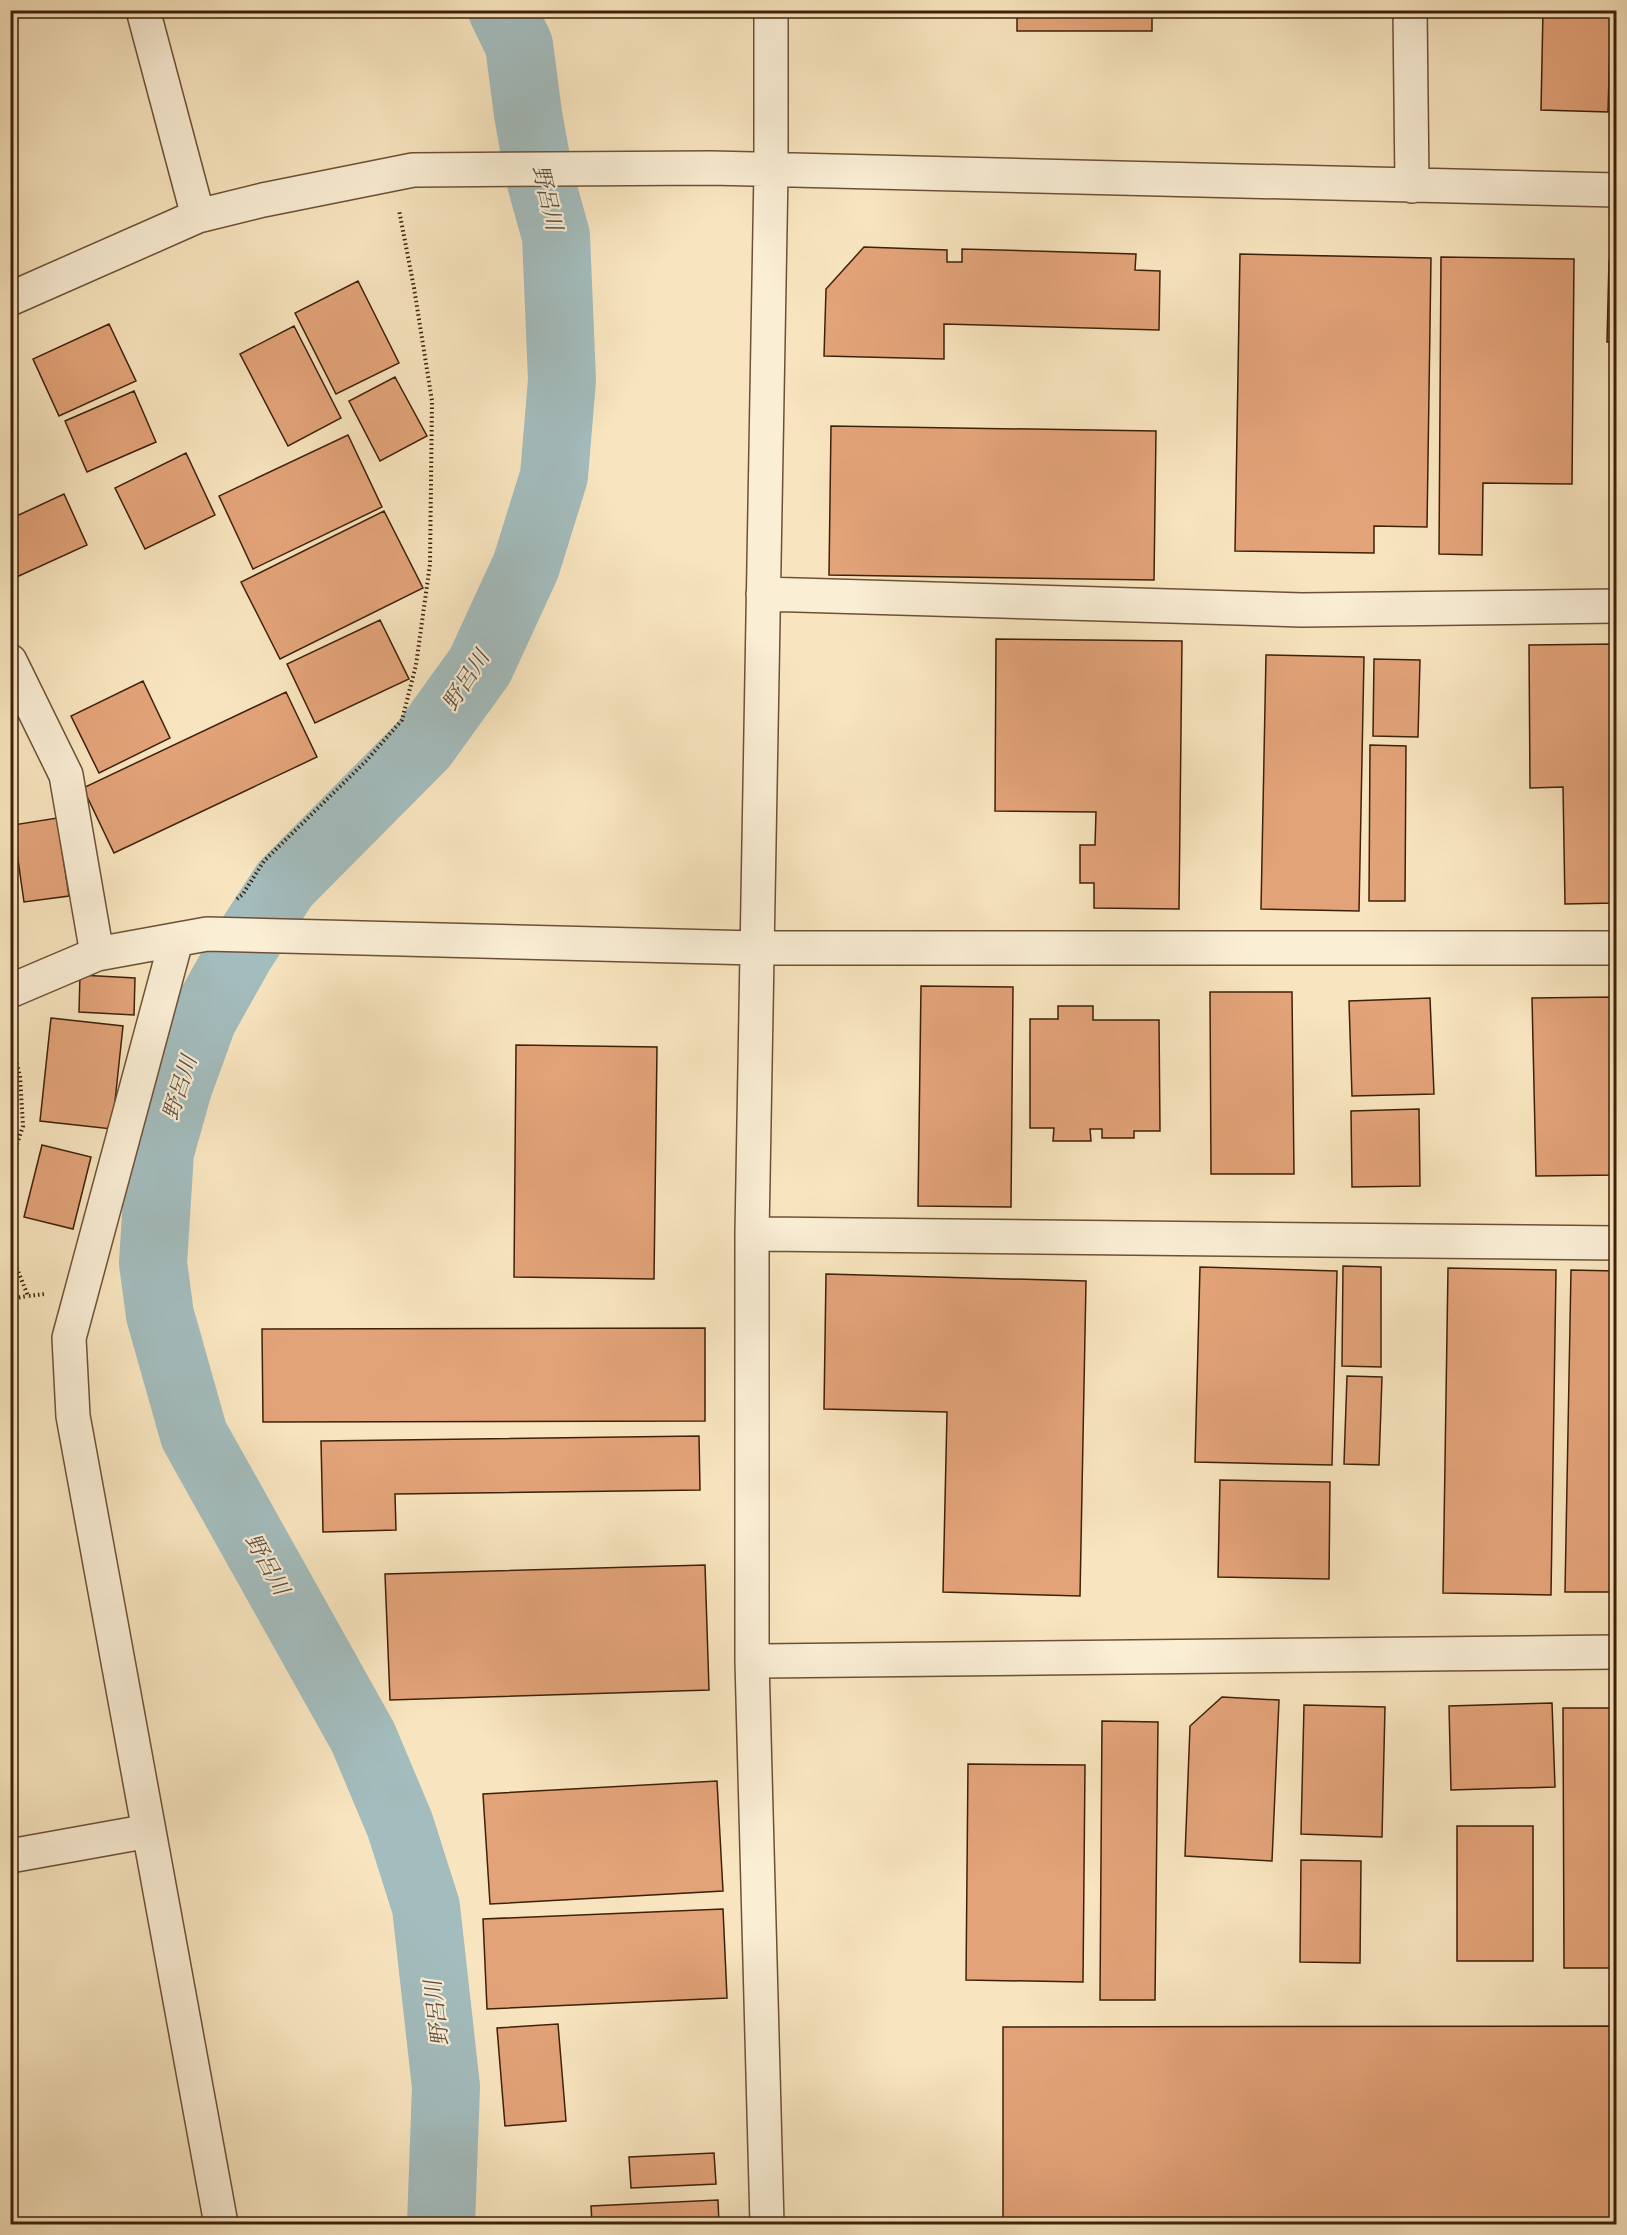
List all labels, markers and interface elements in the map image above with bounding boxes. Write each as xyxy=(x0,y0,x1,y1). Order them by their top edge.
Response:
water label: 野呂川 xyxy=(525,163,568,235)
water label: 野呂川 xyxy=(437,644,498,716)
water label: 野呂川 xyxy=(157,1050,205,1124)
water label: 野呂川 xyxy=(238,1529,295,1602)
water label: 野呂川 xyxy=(420,1977,456,2047)

